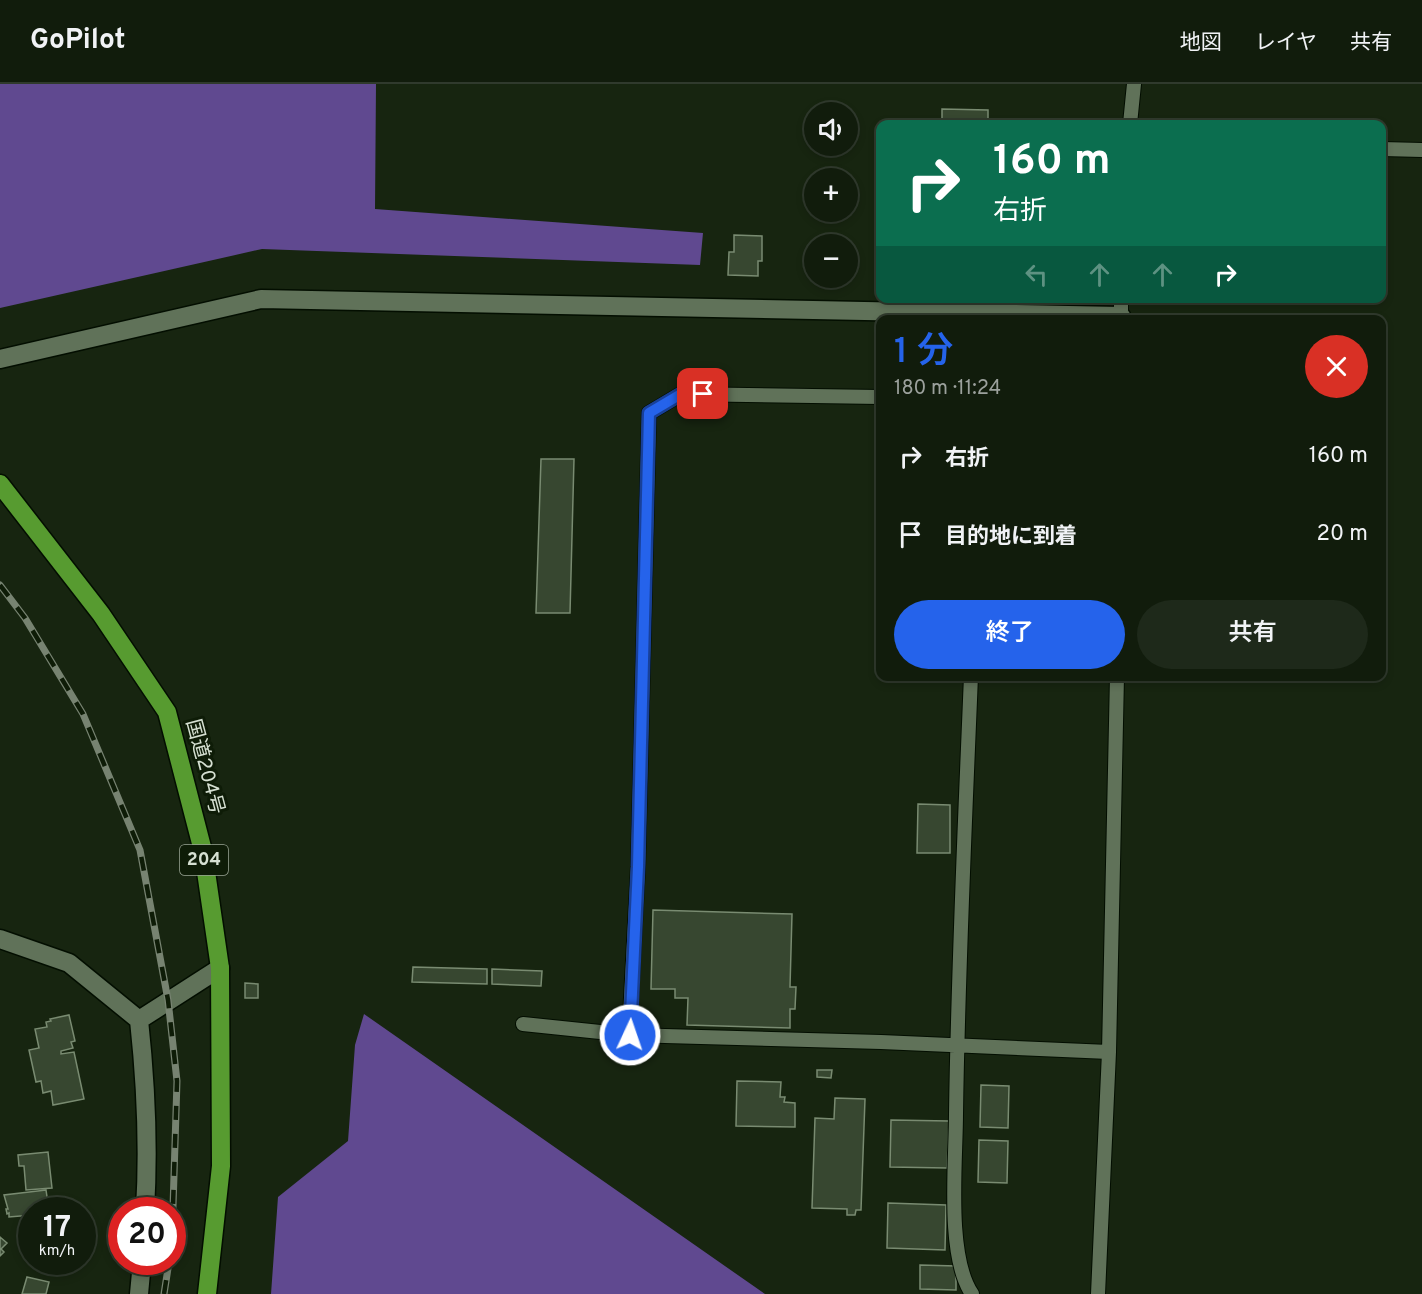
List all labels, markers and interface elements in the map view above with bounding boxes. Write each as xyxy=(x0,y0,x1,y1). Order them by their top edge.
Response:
text: GoPilot xyxy=(30,23,125,59)
text: 地図 xyxy=(1180,30,1222,57)
text: レイヤ xyxy=(1255,30,1317,57)
text: 共有 xyxy=(1350,30,1392,57)
map controls xyxy=(804,102,858,288)
button: sound xyxy=(804,102,858,156)
text: 160 m xyxy=(993,136,1111,189)
icon: right xyxy=(894,144,972,222)
button: + xyxy=(804,168,858,222)
text: 右折 xyxy=(993,195,1047,229)
button: − xyxy=(804,234,858,288)
icon: left xyxy=(1020,258,1053,291)
icon: ahead xyxy=(1083,258,1116,291)
icon: ahead xyxy=(1146,258,1179,291)
icon: right xyxy=(1209,258,1242,291)
text: 1 分 xyxy=(894,330,953,376)
button: close xyxy=(1305,335,1368,398)
pin xyxy=(677,368,728,419)
text: 180 m · 11:24 xyxy=(894,376,1001,402)
icon: arrive xyxy=(686,377,719,410)
icon: right xyxy=(894,440,927,473)
text: 160 m xyxy=(1309,443,1368,470)
text: 右折 xyxy=(945,446,989,473)
icon: arrive xyxy=(894,518,927,551)
text: 20 m xyxy=(1317,521,1368,548)
text: 目的地に到着 xyxy=(945,524,1077,551)
button: 終了 xyxy=(894,600,1125,669)
button: 共有 xyxy=(1137,600,1368,669)
street label: 国道204号 xyxy=(179,717,229,817)
road number: 204 xyxy=(180,845,228,875)
position arrow xyxy=(598,1003,662,1067)
speed limit sign: 20 xyxy=(108,1197,186,1275)
text: 17 xyxy=(43,1210,71,1247)
text: km/h xyxy=(39,1242,75,1261)

